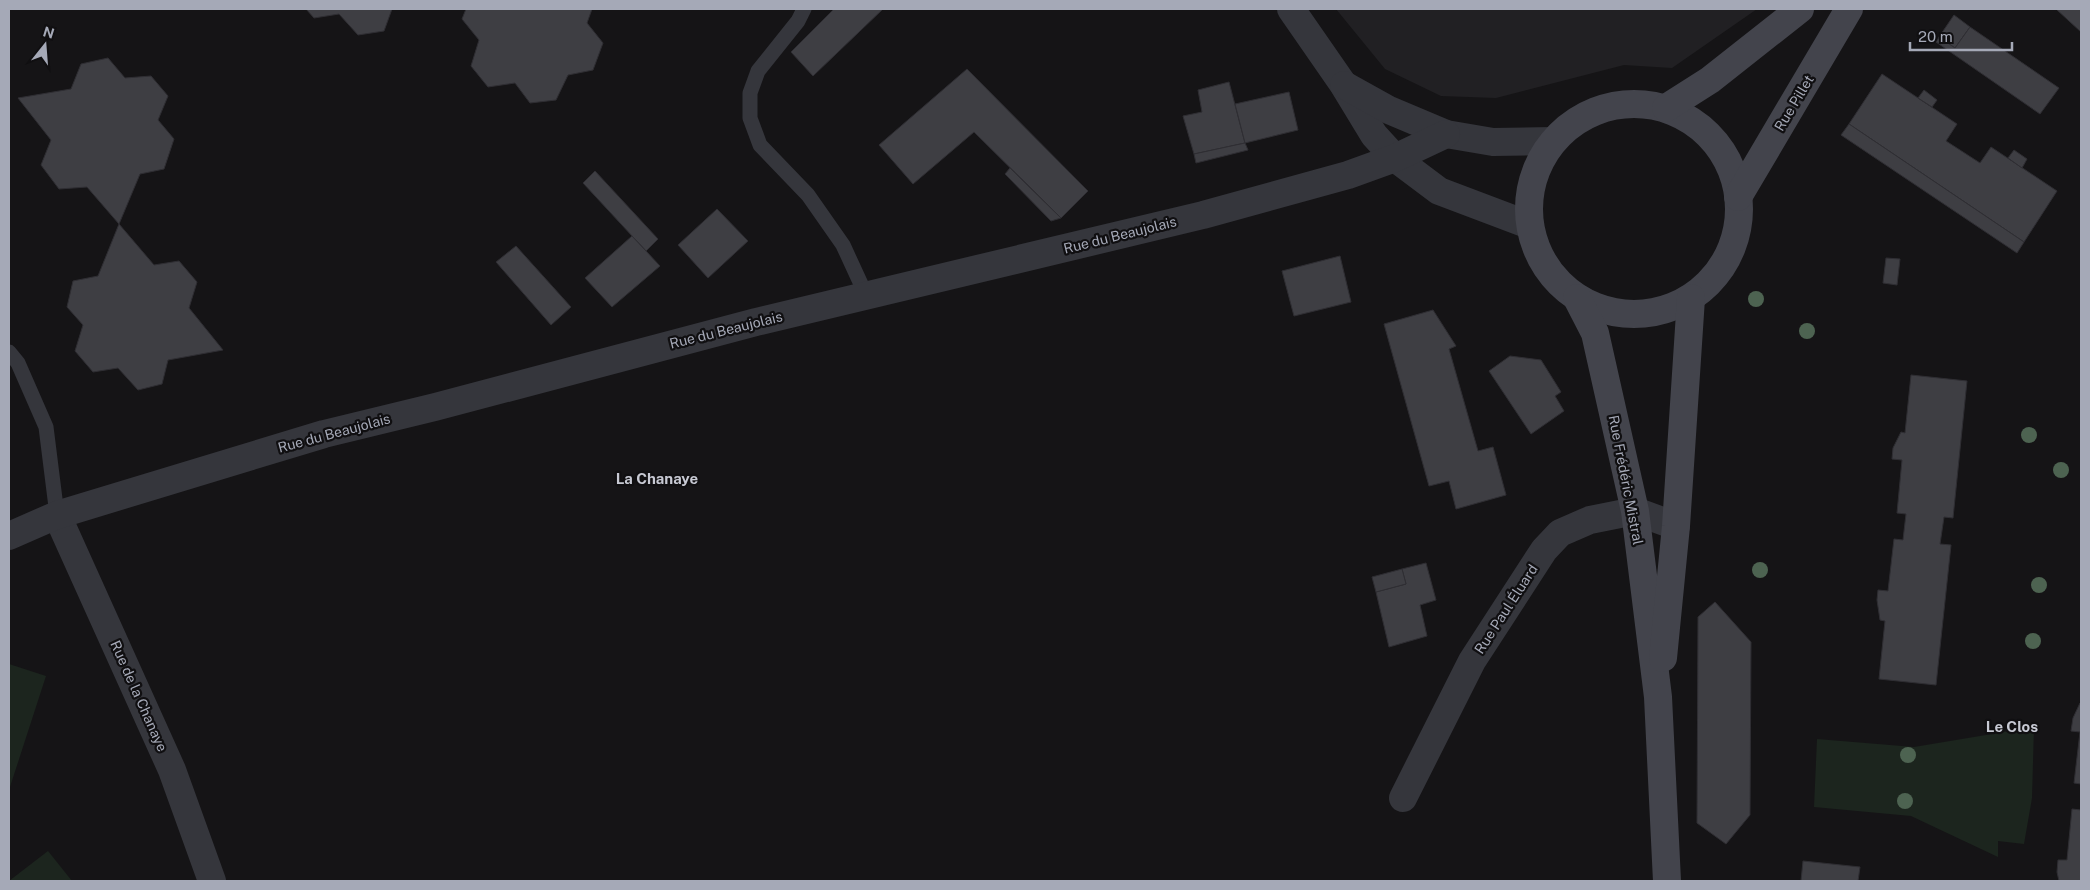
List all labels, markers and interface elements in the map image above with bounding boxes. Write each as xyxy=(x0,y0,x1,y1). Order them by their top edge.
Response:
north arrow xyxy=(20,20,70,70)
scale bar xyxy=(1910,20,2012,52)
text: N xyxy=(41,23,56,42)
text: 20 m xyxy=(1918,28,1953,45)
street label: Rue Pillet xyxy=(1771,72,1817,134)
street label: Rue du Beaujolais xyxy=(1062,213,1178,257)
street label: Rue du Beaujolais xyxy=(668,308,784,352)
street label: Rue du Beaujolais xyxy=(276,410,392,456)
street label: Rue Frédéric Mistral xyxy=(1606,414,1646,546)
district label: La Chanaye xyxy=(616,470,698,487)
street label: Rue Paul Éluard xyxy=(1470,561,1541,657)
street label: Rue de la Chanaye xyxy=(107,638,171,754)
district label: Le Clos xyxy=(1986,718,2038,735)

